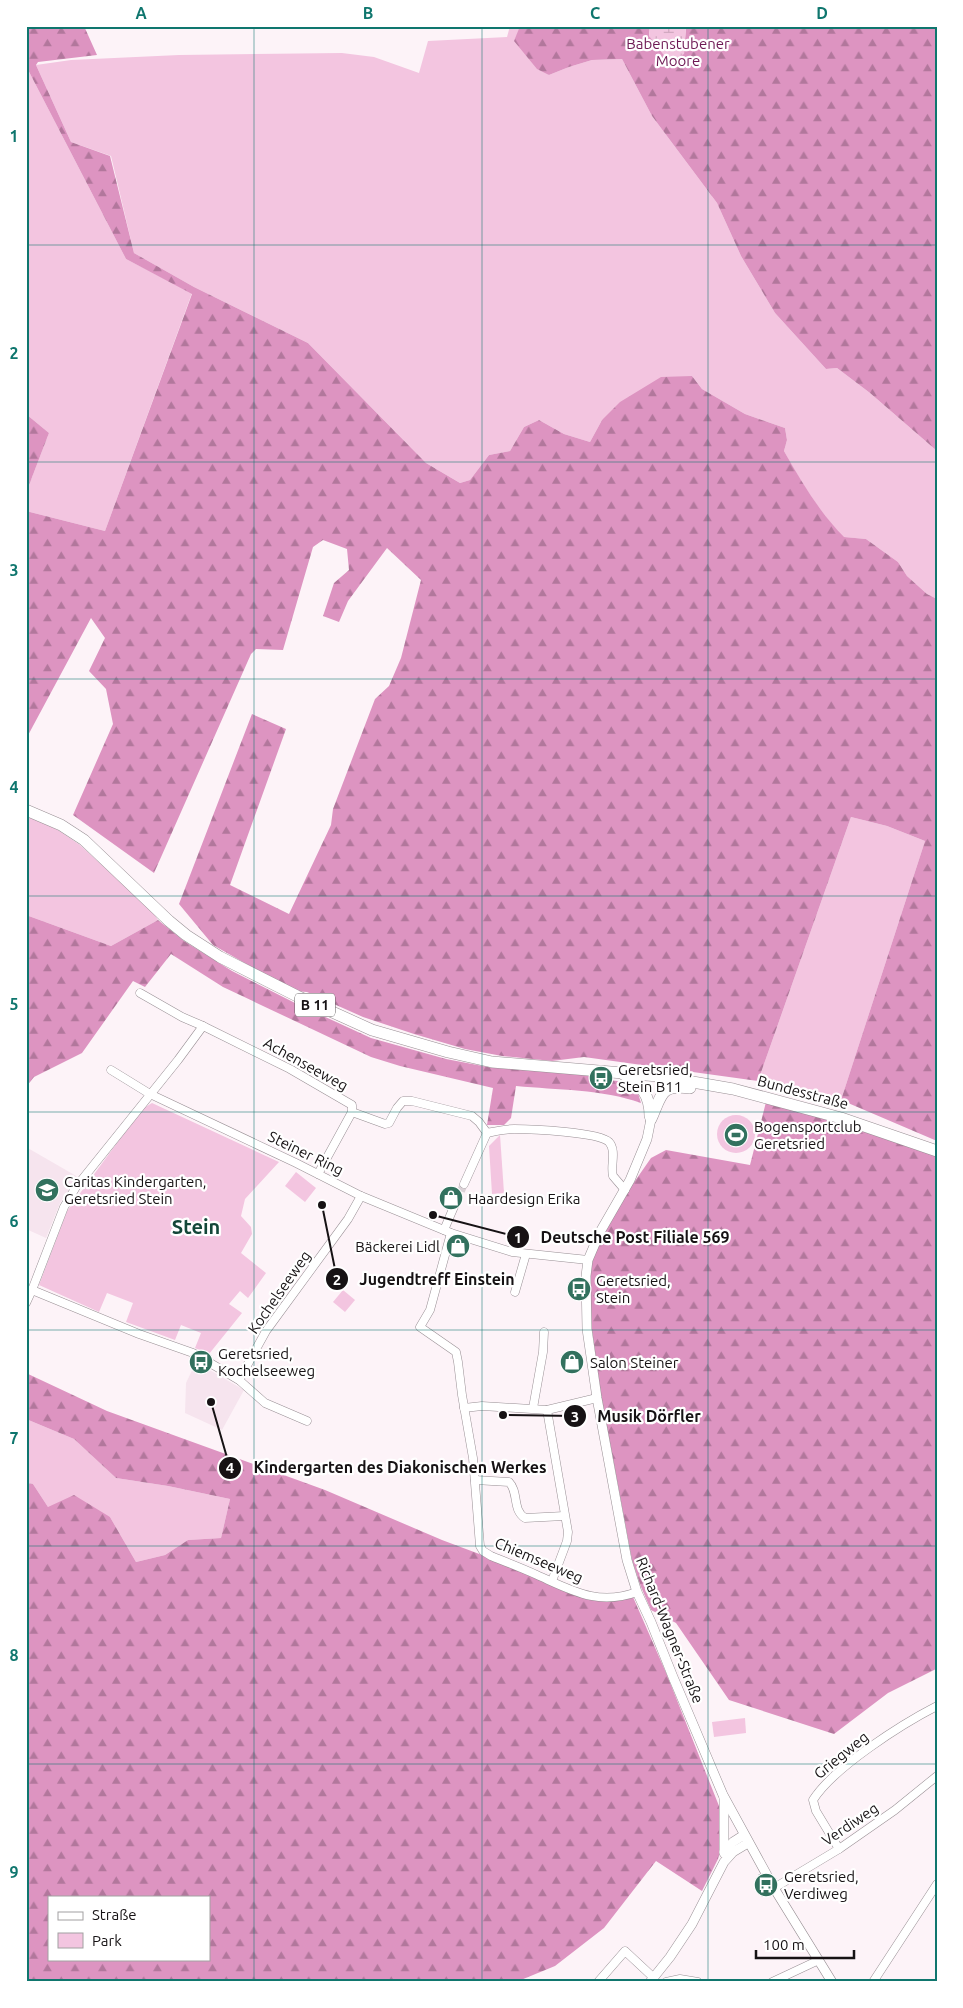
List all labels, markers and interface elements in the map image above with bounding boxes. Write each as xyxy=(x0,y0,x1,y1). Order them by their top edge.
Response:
text: A xyxy=(135,4,147,22)
text: B xyxy=(363,4,373,22)
text: C xyxy=(590,4,600,22)
text: D xyxy=(816,4,828,22)
park label: Babenstubener Moore xyxy=(626,35,730,69)
text: 1 xyxy=(9,127,19,145)
text: 2 xyxy=(9,344,19,362)
text: 3 xyxy=(9,561,19,579)
text: 4 xyxy=(9,778,19,796)
road number: B 11 xyxy=(295,994,335,1016)
text: 5 xyxy=(9,995,19,1013)
street label: Achenseeweg xyxy=(261,1034,351,1094)
place label: Geretsried, Stein B11 xyxy=(618,1061,693,1095)
bus stop icon: Geretsried, Stein B11 xyxy=(588,1065,614,1091)
street label: Bundesstraße xyxy=(756,1072,850,1112)
place label: Bogensportclub Geretsried xyxy=(754,1118,862,1152)
sports icon: Bogensportclub Geretsried xyxy=(723,1122,749,1148)
street label: Steiner Ring xyxy=(266,1127,346,1179)
place label: Caritas Kindergarten, Geretsried Stein xyxy=(64,1173,207,1207)
school or university icon: Caritas Kindergarten, Geretsried Stein xyxy=(34,1177,60,1203)
shop icon: Haardesign Erika xyxy=(438,1185,464,1211)
place label: Haardesign Erika xyxy=(468,1190,580,1207)
text: 6 xyxy=(9,1212,19,1230)
district label: Stein xyxy=(172,1215,220,1238)
callout: Deutsche Post Filiale 569 xyxy=(506,1222,740,1253)
text: Deutsche Post Filiale 569 xyxy=(540,1228,730,1246)
text: 1 xyxy=(514,1229,522,1246)
shop icon: Bäckerei Lidl xyxy=(445,1233,471,1259)
place label: Bäckerei Lidl xyxy=(355,1238,440,1255)
street label: Kochelseeweg xyxy=(244,1247,314,1337)
callout: Jugendtreff Einstein xyxy=(325,1264,525,1295)
text: Jugendtreff Einstein xyxy=(359,1270,515,1288)
text: 2 xyxy=(333,1271,341,1288)
place label: Geretsried, Stein xyxy=(596,1272,671,1306)
bus stop icon: Geretsried, Stein xyxy=(566,1276,592,1302)
place label: Geretsried, Kochelseeweg xyxy=(218,1345,315,1379)
bus stop icon: Geretsried, Kochelseeweg xyxy=(188,1349,214,1375)
shop icon: Salon Steiner xyxy=(559,1349,585,1375)
place label: Salon Steiner xyxy=(590,1354,679,1371)
callout: Musik Dörfler xyxy=(562,1401,711,1432)
text: Musik Dörfler xyxy=(597,1407,701,1425)
text: 3 xyxy=(571,1408,579,1425)
text: 7 xyxy=(9,1429,19,1447)
callout: Kindergarten des Diakonischen Werkes xyxy=(218,1452,556,1483)
text: Kindergarten des Diakonischen Werkes xyxy=(253,1458,547,1476)
text: 4 xyxy=(226,1459,234,1476)
street label: Chiemseeweg xyxy=(492,1534,586,1586)
street label: Richard-Wagner-Straße xyxy=(633,1554,707,1706)
text: 8 xyxy=(9,1646,19,1664)
street label: Griegweg xyxy=(811,1728,871,1782)
street label: Verdiweg xyxy=(819,1799,881,1849)
text: 9 xyxy=(9,1863,19,1881)
place label: Geretsried, Verdiweg xyxy=(784,1868,859,1902)
bus stop icon: Geretsried, Verdiweg xyxy=(753,1872,779,1898)
legend xyxy=(48,1896,210,1960)
text: Straße xyxy=(92,1906,136,1923)
scale bar xyxy=(756,1928,853,1960)
text: Park xyxy=(92,1932,122,1949)
text: 100 m xyxy=(763,1936,805,1953)

